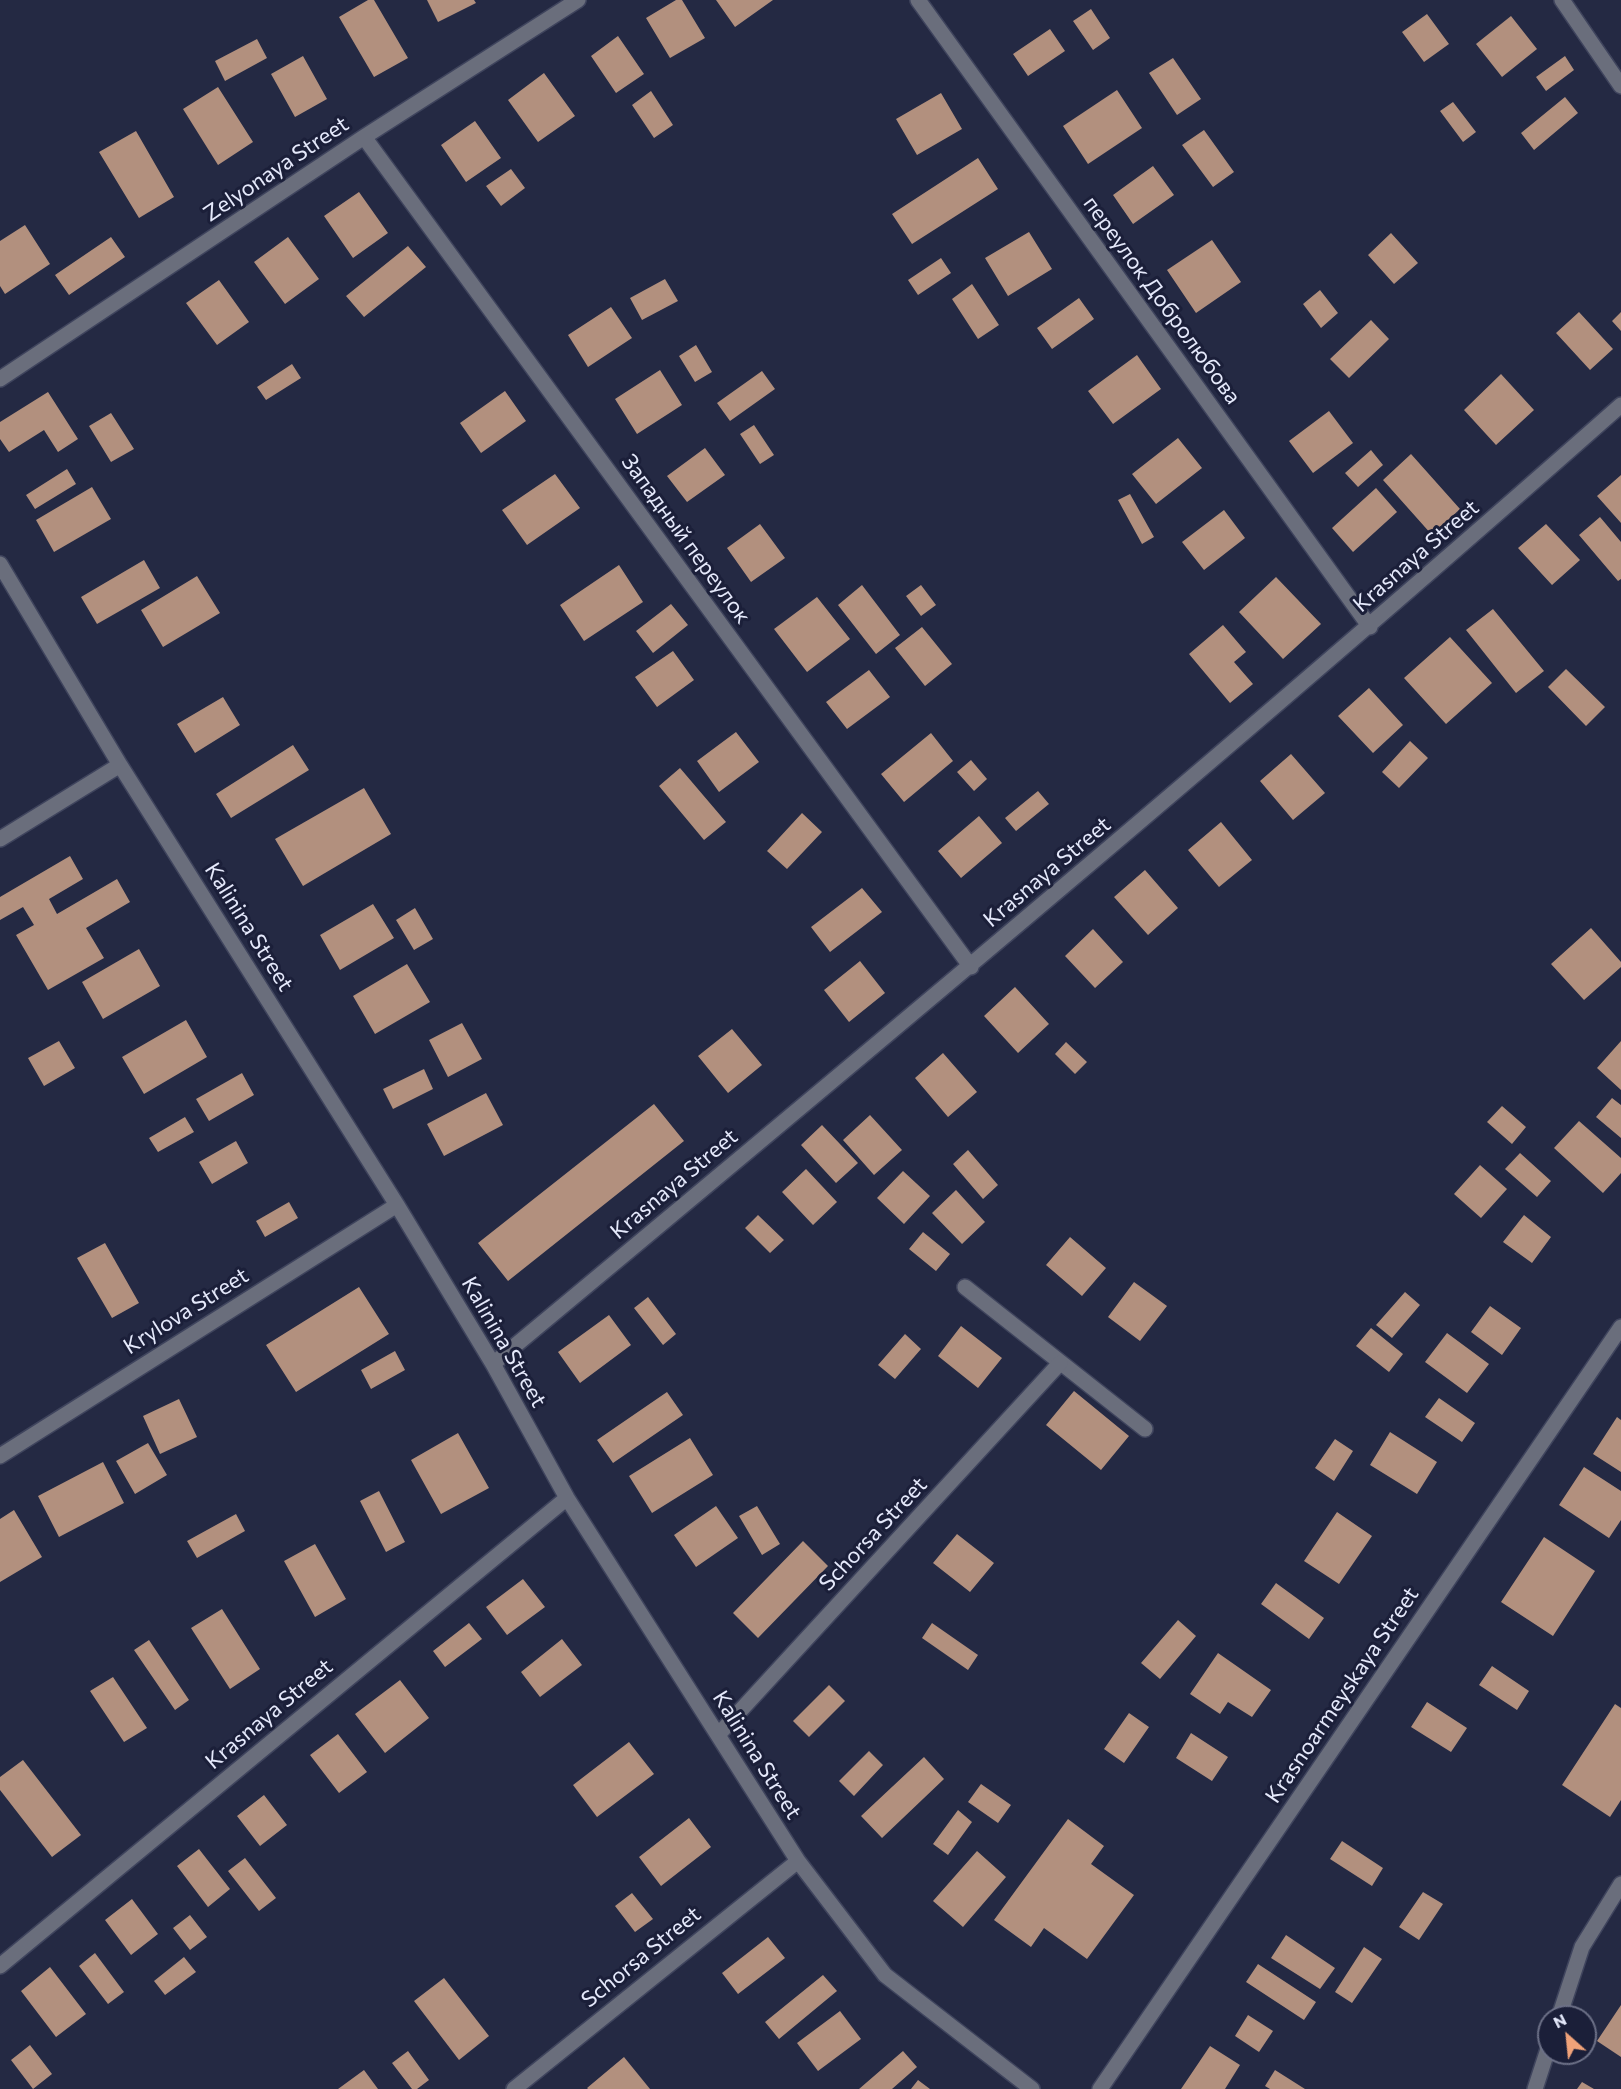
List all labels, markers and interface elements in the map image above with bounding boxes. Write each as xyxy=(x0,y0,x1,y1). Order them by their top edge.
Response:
street label: Zelyonaya Street xyxy=(199,111,353,227)
street label: переулок Добролюбова xyxy=(1078,191,1246,409)
street label: Западный переулок xyxy=(616,449,756,629)
street label: Krasnaya Street xyxy=(1348,494,1484,618)
street label: Krasnaya Street xyxy=(978,811,1116,933)
street label: Kalinina Street xyxy=(199,858,299,996)
street label: Krasnaya Street xyxy=(605,1123,743,1245)
street label: Krylova Street xyxy=(119,1262,253,1360)
street label: Kalinina Street xyxy=(456,1272,552,1412)
street label: Schorsa Street xyxy=(814,1472,932,1596)
street label: Krasnoarmeyskaya Street xyxy=(1260,1582,1424,1808)
street label: Krasnaya Street xyxy=(200,1653,338,1775)
street label: Kalinina Street xyxy=(707,1686,807,1824)
street label: Schorsa Street xyxy=(576,1901,706,2013)
north arrow xyxy=(1537,2005,1597,2065)
text: N xyxy=(1550,2009,1569,2031)

